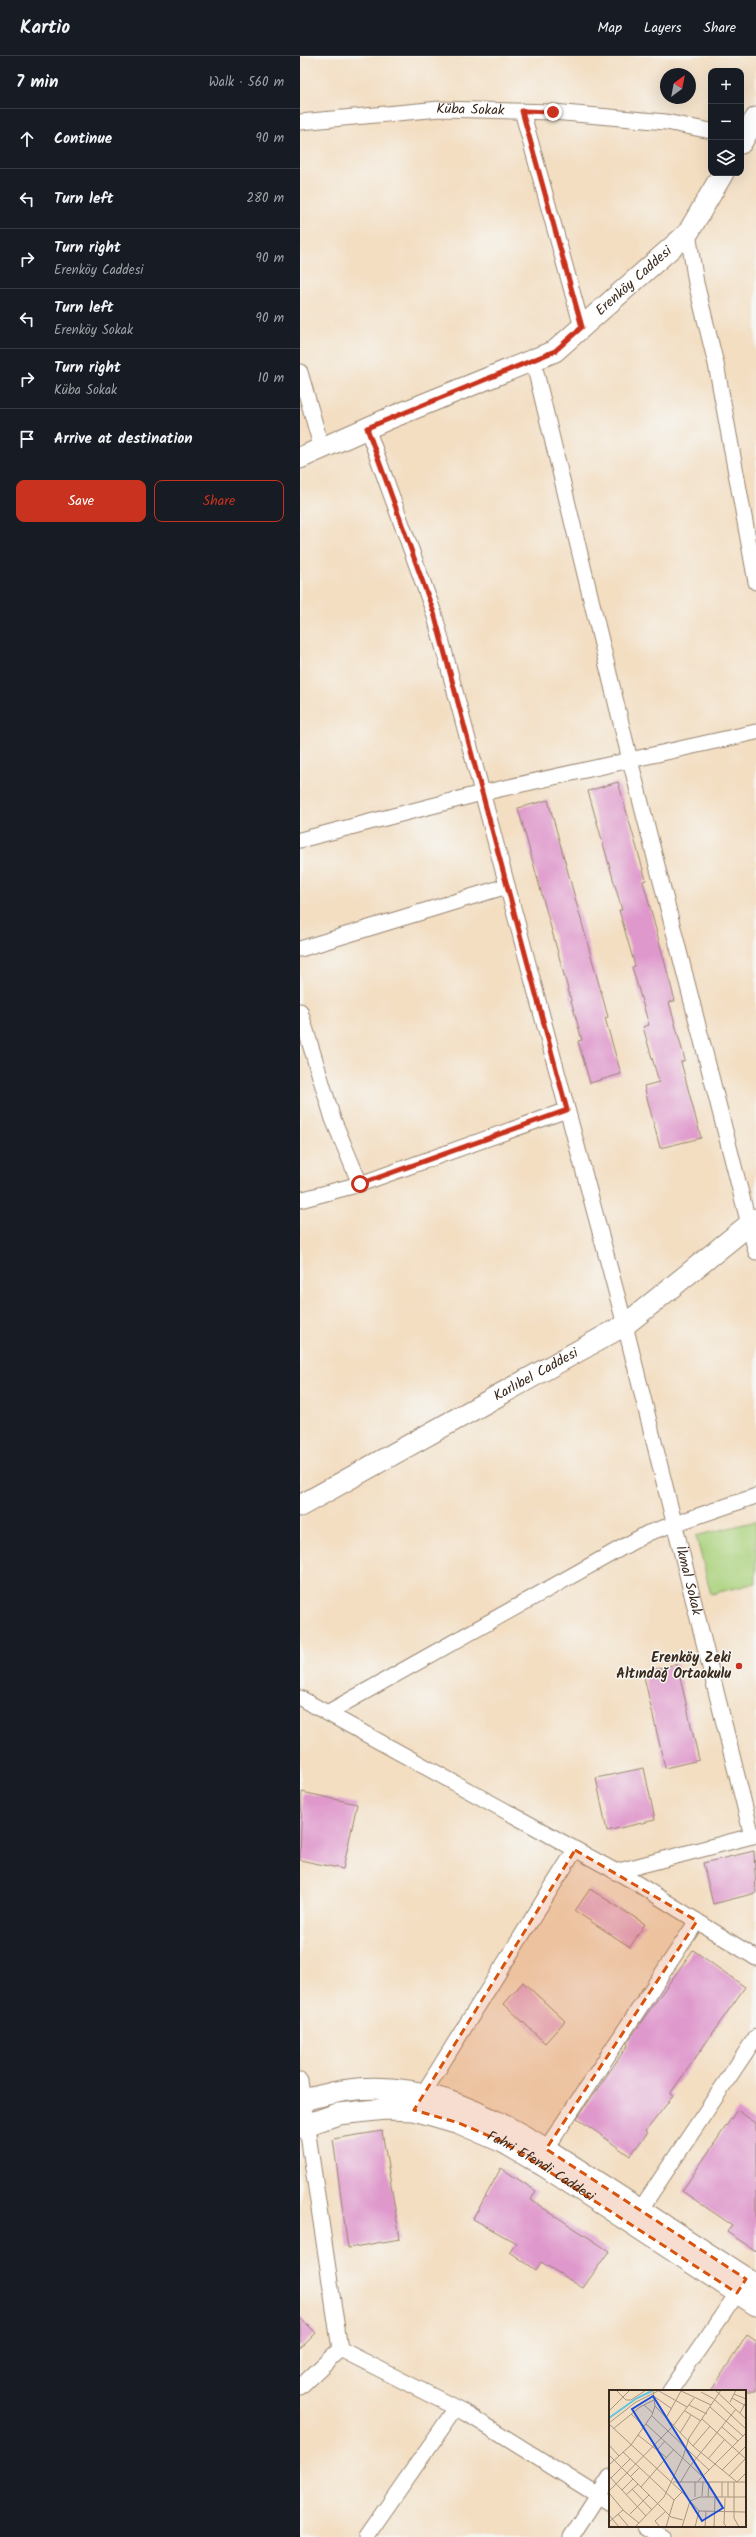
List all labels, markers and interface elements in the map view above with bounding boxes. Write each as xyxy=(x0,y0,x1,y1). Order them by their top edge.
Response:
text: Kartio xyxy=(20,13,70,43)
text: Map xyxy=(598,17,622,39)
text: Layers xyxy=(644,17,682,39)
text: Share xyxy=(704,17,736,39)
north arrow xyxy=(660,68,696,104)
map controls xyxy=(708,68,744,176)
button: + xyxy=(708,68,744,104)
text: 7 min xyxy=(16,69,58,96)
text: Walk · 560 m xyxy=(209,72,284,93)
street label: Küba Sokak xyxy=(436,98,505,122)
route end xyxy=(544,103,562,121)
button: − xyxy=(708,104,744,140)
text: Continue xyxy=(54,127,112,151)
icon: ahead xyxy=(16,128,38,150)
text: 90 m xyxy=(256,128,284,149)
button: layers xyxy=(708,140,744,176)
text: Turn left xyxy=(54,187,114,211)
icon: left xyxy=(16,188,38,210)
text: 280 m xyxy=(247,188,284,209)
text: Turn right xyxy=(54,236,121,260)
street label: Erenköy Caddesi xyxy=(591,240,678,321)
icon: right xyxy=(16,248,38,270)
text: 90 m xyxy=(256,248,284,269)
text: Erenköy Caddesi xyxy=(54,260,143,281)
text: Turn left xyxy=(54,296,114,320)
icon: left xyxy=(16,308,38,330)
text: 90 m xyxy=(256,308,284,329)
text: Erenköy Sokak xyxy=(54,320,133,341)
text: Turn right xyxy=(54,356,121,380)
icon: right xyxy=(16,368,38,390)
text: 10 m xyxy=(258,368,284,389)
text: Küba Sokak xyxy=(54,380,117,401)
text: Arrive at destination xyxy=(54,427,193,451)
icon: arrive xyxy=(16,428,38,450)
button: Save xyxy=(16,480,146,522)
button: Share xyxy=(154,480,284,522)
route start xyxy=(351,1175,369,1193)
street label: Karlıbel Caddesi xyxy=(490,1342,583,1407)
street label: İkmal Sokak xyxy=(669,1543,708,1618)
place label: Erenköy Zeki Altındağ Ortaokulu xyxy=(616,1647,731,1685)
marker: Erenköy Zeki Altındağ Ortaokulu xyxy=(734,1661,744,1671)
street label: Fahri Efendi Caddesi xyxy=(483,2125,600,2208)
inset map xyxy=(609,2390,746,2527)

